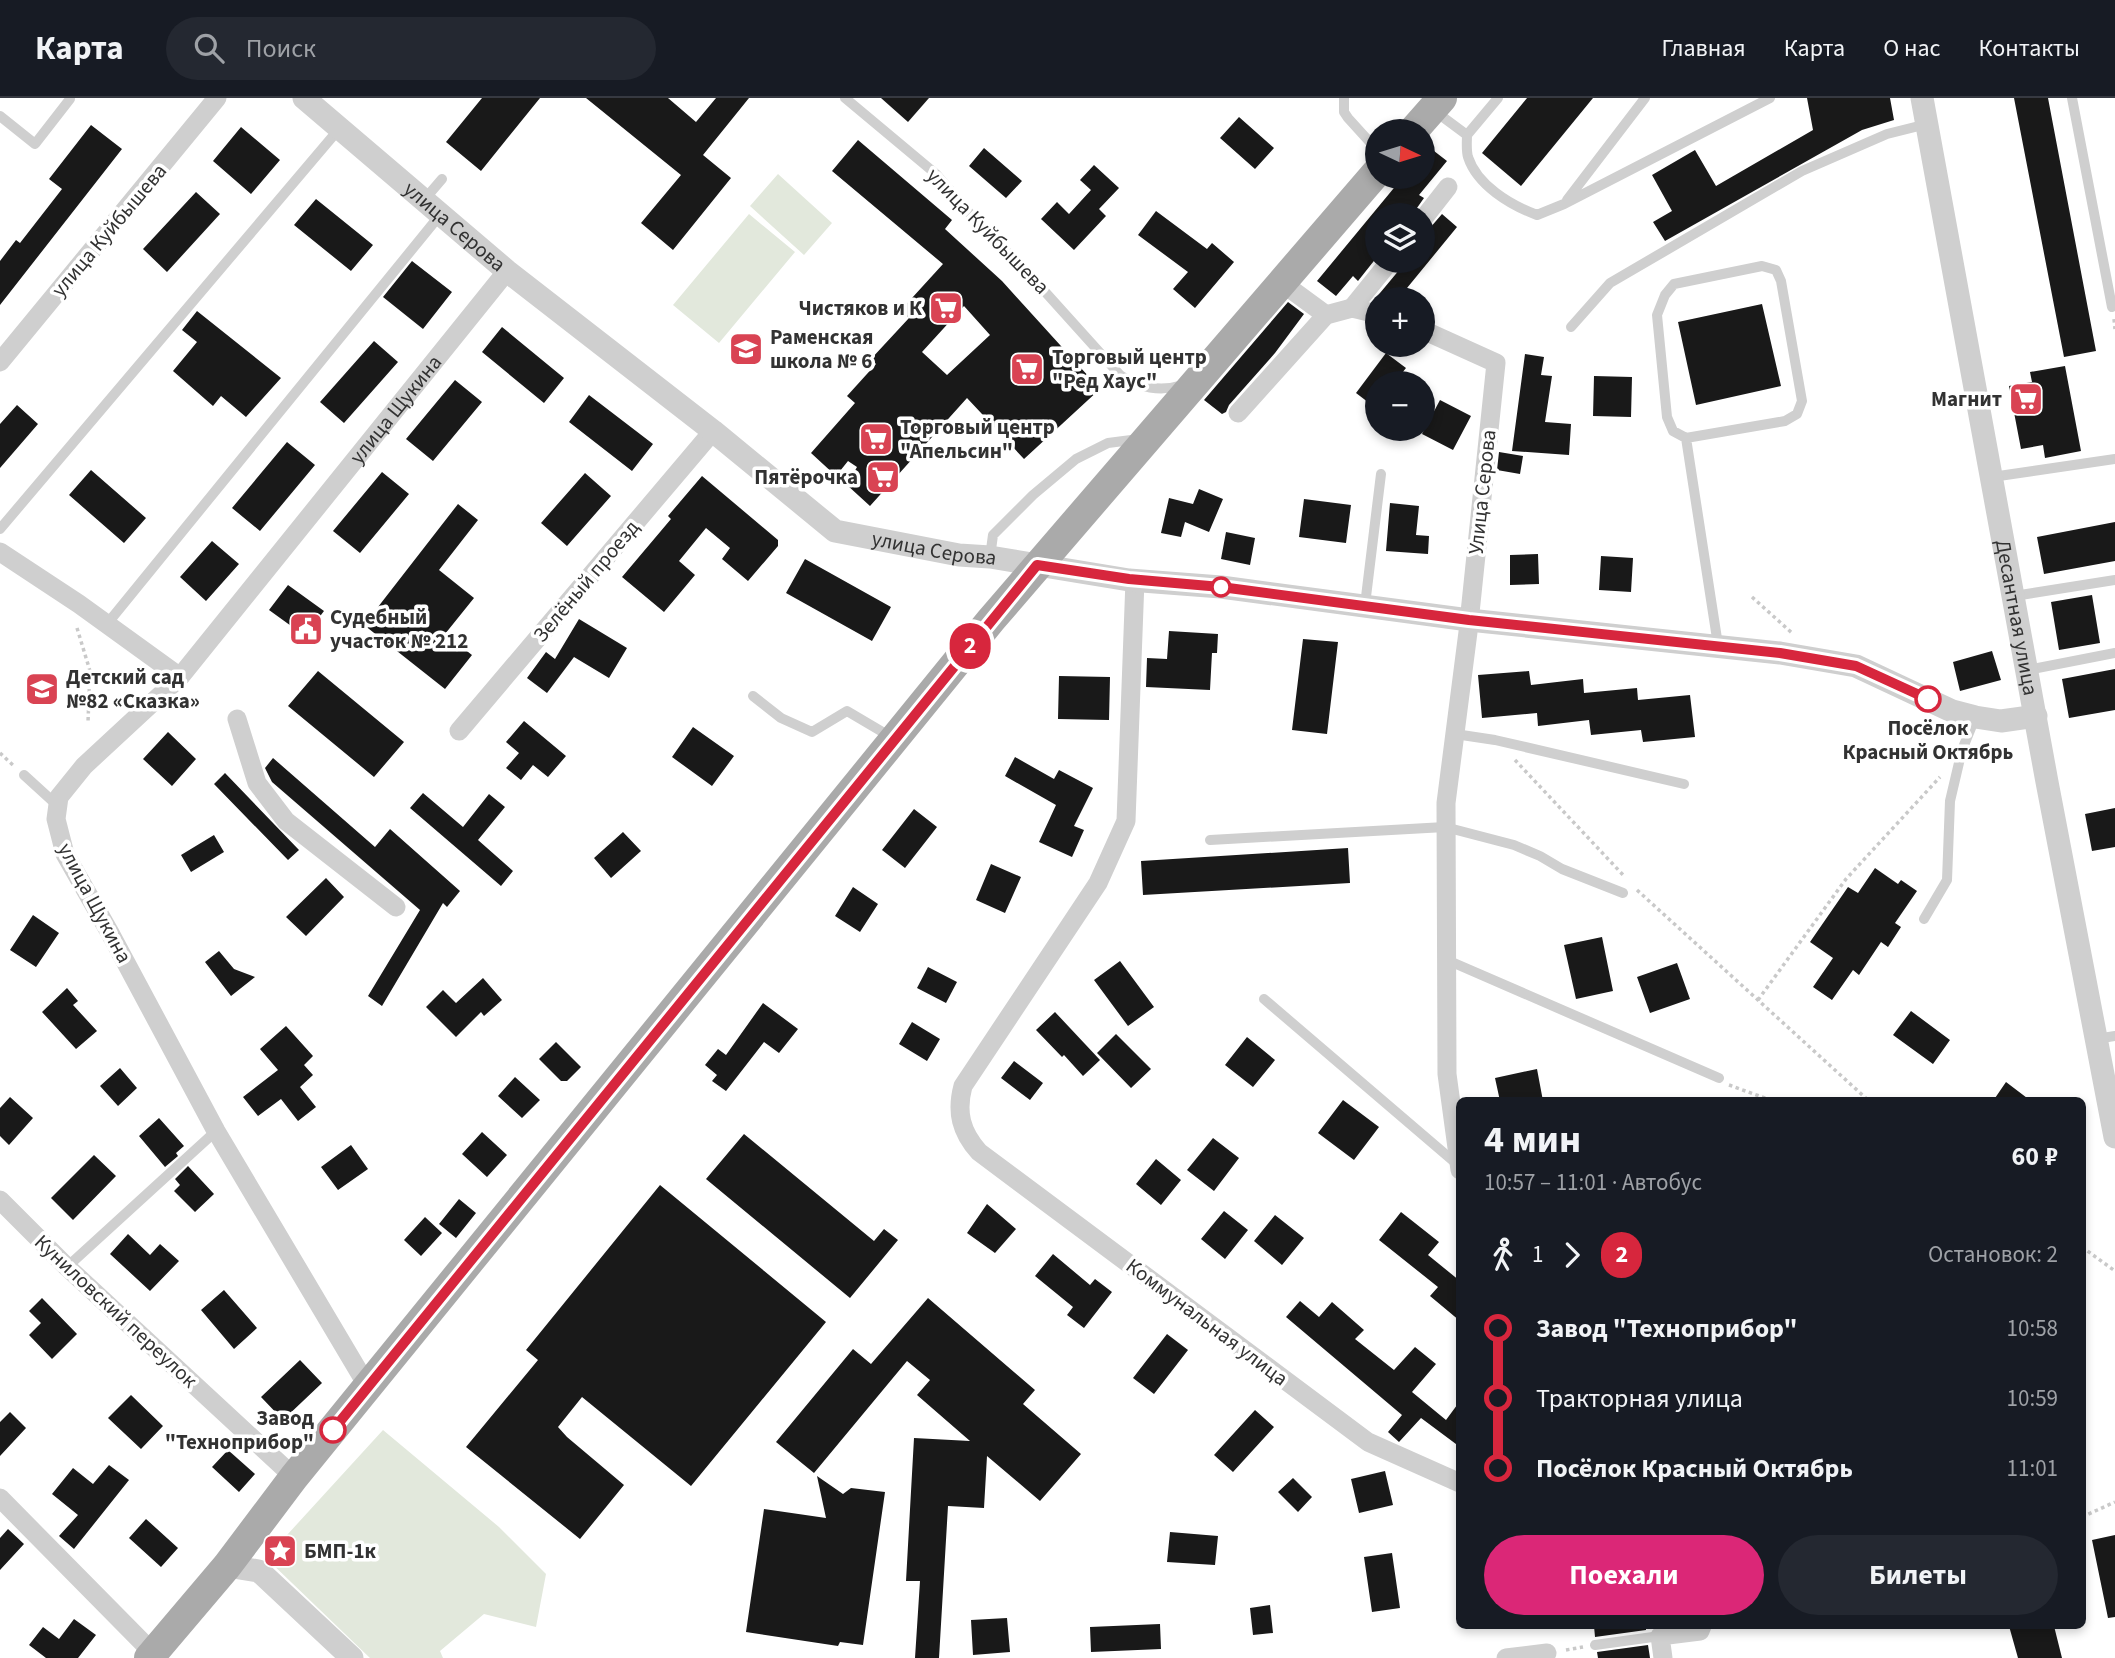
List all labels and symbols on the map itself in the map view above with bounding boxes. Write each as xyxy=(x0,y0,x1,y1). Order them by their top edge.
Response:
north arrow xyxy=(1365,119,1435,189)
street label: улица Куйбышева xyxy=(44,157,174,303)
street label: улица Куйбышева xyxy=(920,161,1056,301)
street label: улица Серова xyxy=(397,174,512,279)
supermarket icon: Чистяков и К xyxy=(927,289,965,327)
place label: Чистяков и К xyxy=(799,293,923,323)
place label: Раменская школа № 6 xyxy=(770,322,873,376)
school or university icon: Раменская школа № 6 xyxy=(727,330,765,368)
place label: Торговый центр "Ред Хаус" xyxy=(1052,342,1207,396)
street label: улица Щукина xyxy=(342,348,449,470)
supermarket icon: Торговый центр "Ред Хаус" xyxy=(1008,350,1046,388)
supermarket icon: Магнит xyxy=(2007,380,2045,418)
place label: Магнит xyxy=(1931,384,2002,414)
place label: Торговый центр "Апельсин" xyxy=(900,412,1055,466)
supermarket icon: Торговый центр "Апельсин" xyxy=(857,420,895,458)
street label: Улица Серова xyxy=(1461,428,1503,556)
supermarket icon: Пятёрочка xyxy=(864,458,902,496)
place label: Пятёрочка xyxy=(754,462,858,492)
street label: Зелёный проезд xyxy=(526,513,646,649)
street label: улица Серова xyxy=(869,523,999,573)
street label: Десантная улица xyxy=(1988,537,2046,698)
unlabelled marker xyxy=(1211,577,1231,597)
place label: Судебный участок № 212 xyxy=(330,602,468,656)
public building icon: Судебный участок № 212 xyxy=(287,610,325,648)
line badge: 2 xyxy=(947,623,993,669)
place label: Детский сад №82 «Сказка» xyxy=(66,662,200,716)
school or university icon: Детский сад №82 «Сказка» xyxy=(23,670,61,708)
marker: Посёлок Красный Октябрь xyxy=(1915,686,1941,712)
place label: Посёлок Красный Октябрь xyxy=(1843,713,2014,767)
street label: улица Щукина xyxy=(51,838,139,968)
street label: Куниловский переулок xyxy=(28,1227,205,1395)
street label: Коммунальная улица xyxy=(1120,1251,1294,1393)
place label: Завод "Техноприбор" xyxy=(165,1403,315,1457)
marker: Завод "Техноприбор" xyxy=(320,1417,346,1443)
place icon: БМП-1к xyxy=(261,1532,299,1570)
place label: БМП-1к xyxy=(304,1536,377,1566)

